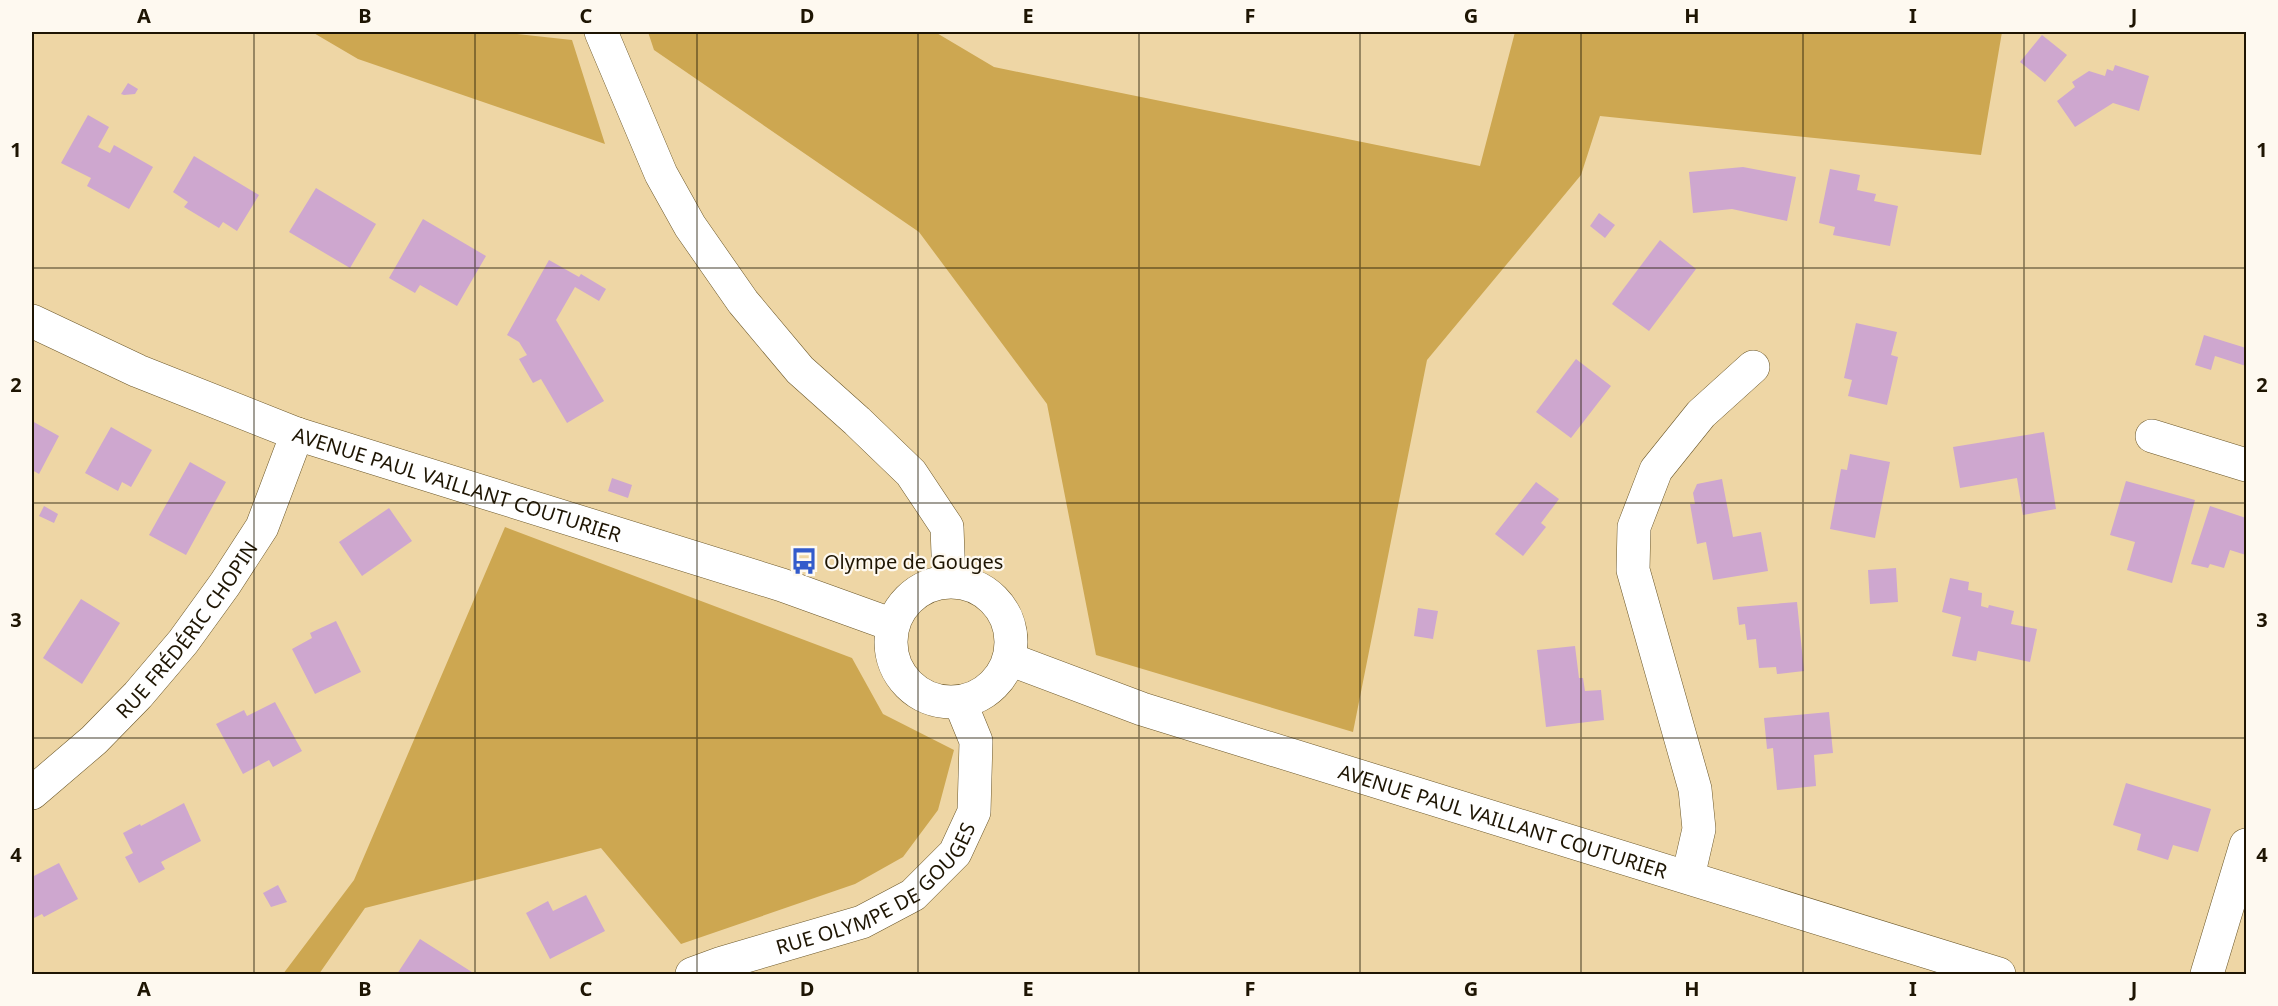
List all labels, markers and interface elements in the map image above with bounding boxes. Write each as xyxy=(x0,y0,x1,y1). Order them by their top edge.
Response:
text: A xyxy=(137,2,151,29)
text: B xyxy=(358,2,372,29)
text: C xyxy=(580,2,593,29)
text: D xyxy=(800,2,814,29)
text: E xyxy=(1022,2,1034,29)
text: F xyxy=(1245,2,1255,29)
text: G xyxy=(1464,2,1478,29)
text: H xyxy=(1684,2,1700,29)
text: I xyxy=(1909,2,1917,29)
text: J xyxy=(2129,2,2137,29)
text: 1 xyxy=(10,136,22,163)
text: 1 xyxy=(2256,136,2268,163)
text: 2 xyxy=(10,371,22,398)
text: 2 xyxy=(2256,371,2268,398)
street label: AVENUE PAUL VAILLANT COUTURIER xyxy=(290,420,625,548)
street label: RUE FRÉDÉRIC CHOPIN xyxy=(109,536,263,724)
bus stop icon: Olympe de Gouges xyxy=(789,546,819,576)
place label: Olympe de Gouges xyxy=(824,548,1003,575)
text: 3 xyxy=(10,606,22,633)
text: 3 xyxy=(2256,606,2268,633)
street label: AVENUE PAUL VAILLANT COUTURIER xyxy=(1335,757,1671,884)
street label: RUE OLYMPE DE GOUGES xyxy=(772,818,981,960)
text: 4 xyxy=(10,841,22,868)
text: 4 xyxy=(2256,841,2268,868)
text: A xyxy=(137,975,151,1002)
text: B xyxy=(358,975,372,1002)
text: C xyxy=(580,975,593,1002)
text: D xyxy=(800,975,814,1002)
text: E xyxy=(1022,975,1034,1002)
text: F xyxy=(1245,975,1255,1002)
text: G xyxy=(1464,975,1478,1002)
text: H xyxy=(1684,975,1700,1002)
text: I xyxy=(1909,975,1917,1002)
text: J xyxy=(2129,975,2137,1002)

